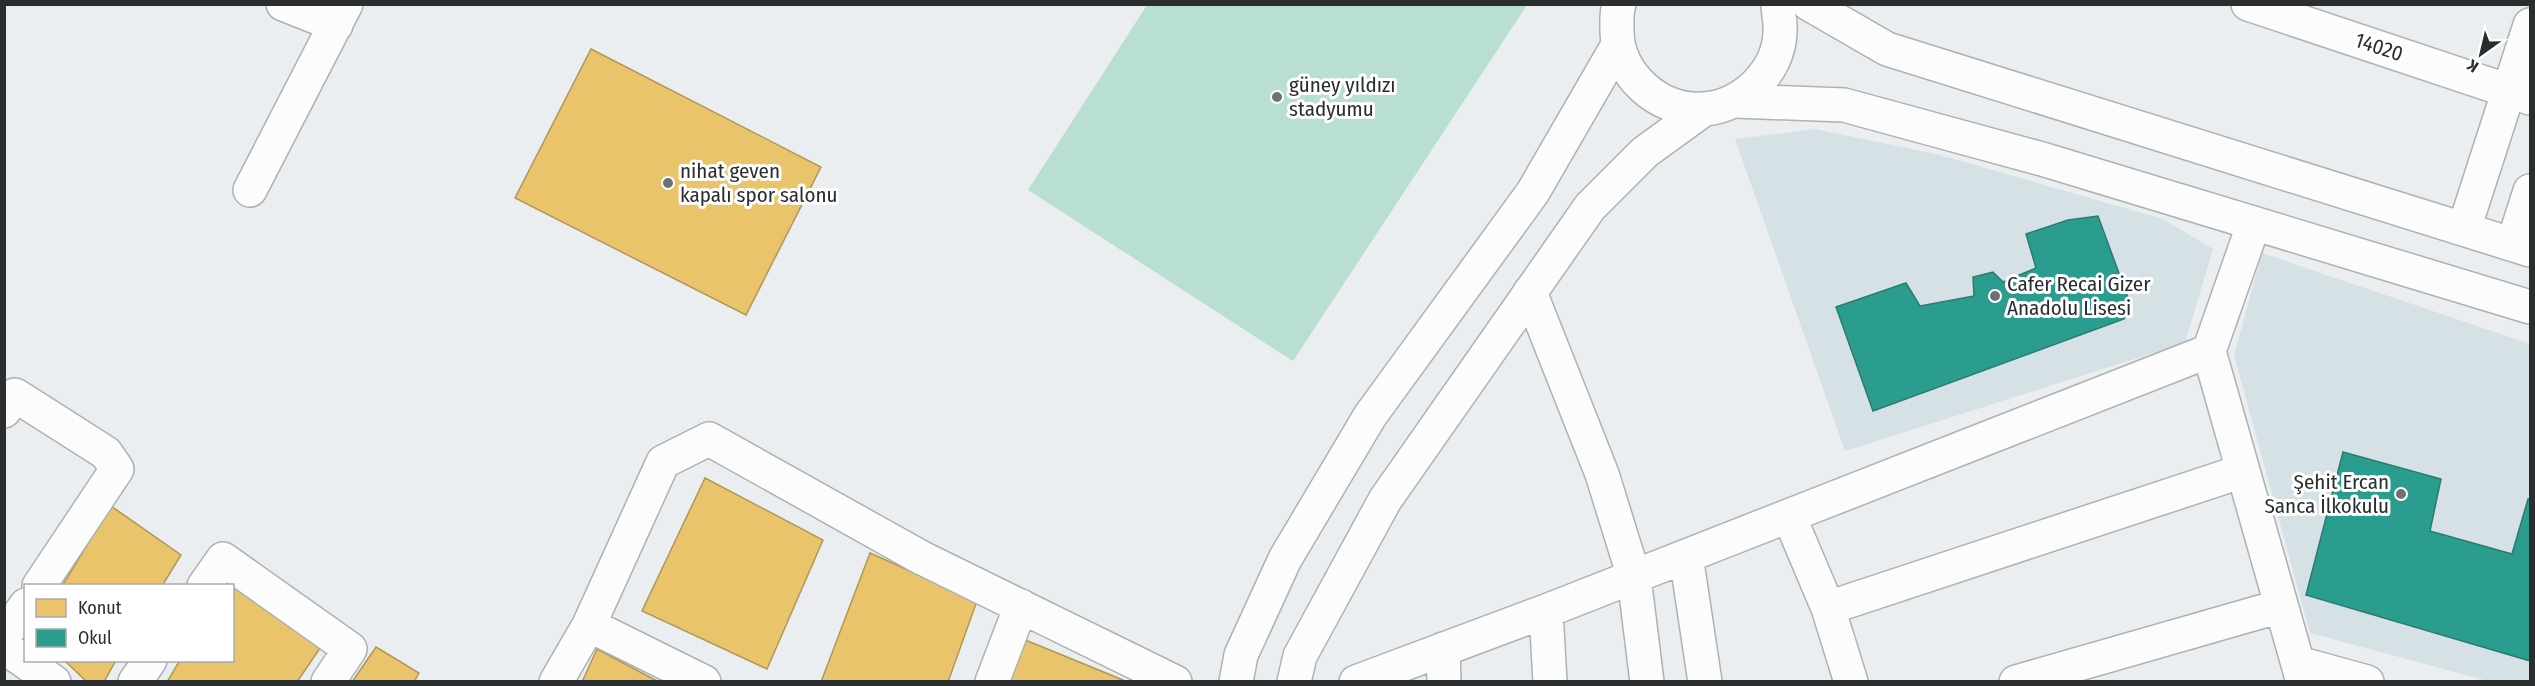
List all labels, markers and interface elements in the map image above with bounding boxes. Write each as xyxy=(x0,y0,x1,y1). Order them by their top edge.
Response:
north arrow xyxy=(2451,24,2511,84)
street label: 14020 xyxy=(2352,27,2406,67)
text: K xyxy=(2463,55,2482,76)
place label: güney yıldızı stadyumu xyxy=(1289,72,1396,122)
marker: güney yıldızı stadyumu xyxy=(1270,90,1284,104)
place label: nihat geven kapalı spor salonu xyxy=(680,158,837,208)
marker: nihat geven kapalı spor salonu xyxy=(661,176,675,190)
place label: Cafer Recai Gizer Anadolu Lisesi xyxy=(2007,271,2151,321)
marker: Cafer Recai Gizer Anadolu Lisesi xyxy=(1988,289,2002,303)
place label: Şehit Ercan Sanca İlkokulu xyxy=(2264,469,2389,519)
marker: Şehit Ercan Sanca İlkokulu xyxy=(2394,487,2408,501)
legend xyxy=(24,584,234,662)
text: Konut xyxy=(78,597,122,619)
text: Okul xyxy=(78,627,112,649)

